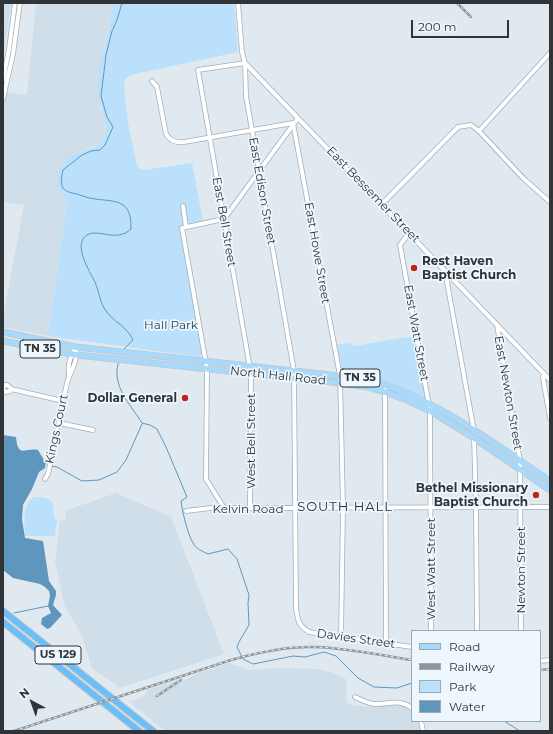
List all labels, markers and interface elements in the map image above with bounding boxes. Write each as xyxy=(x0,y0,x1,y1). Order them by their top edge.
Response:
scale bar xyxy=(413,12,511,38)
text: 200 m xyxy=(418,19,457,34)
street label: East Edison Street xyxy=(245,136,279,246)
street label: East Bessemer Street xyxy=(323,144,423,246)
street label: East Bell Street xyxy=(209,176,239,268)
street label: East Howe Street xyxy=(301,201,333,305)
place label: Rest Haven Baptist Church xyxy=(422,254,516,282)
marker: Rest Haven Baptist Church xyxy=(409,263,419,273)
street label: East Watt Street xyxy=(400,284,432,382)
park label: Hall Park xyxy=(144,318,198,332)
street label: East Newton Street xyxy=(491,335,525,451)
road number: TN 35 xyxy=(20,340,60,358)
street label: North Hall Road xyxy=(229,364,327,388)
road number: TN 35 xyxy=(340,369,380,387)
place label: Dollar General xyxy=(88,391,177,405)
street label: Kings Court xyxy=(43,393,71,465)
marker: Dollar General xyxy=(180,393,190,403)
street label: West Bell Street xyxy=(244,393,258,489)
place label: Bethel Missionary Baptist Church xyxy=(416,481,528,509)
marker: Bethel Missionary Baptist Church xyxy=(531,490,541,500)
district label: SOUTH HALL xyxy=(297,499,393,515)
street label: Kelvin Road xyxy=(212,502,284,516)
street label: West Watt Street xyxy=(424,518,438,620)
street label: Newton Street xyxy=(514,526,528,614)
street label: Davies Street xyxy=(316,626,396,652)
legend xyxy=(411,630,541,722)
text: Road xyxy=(449,639,480,654)
road number: US 129 xyxy=(35,646,81,664)
text: Railway xyxy=(449,659,495,674)
text: Park xyxy=(449,679,476,694)
north arrow xyxy=(12,682,52,722)
text: N xyxy=(16,685,32,701)
text: Water xyxy=(449,699,485,714)

